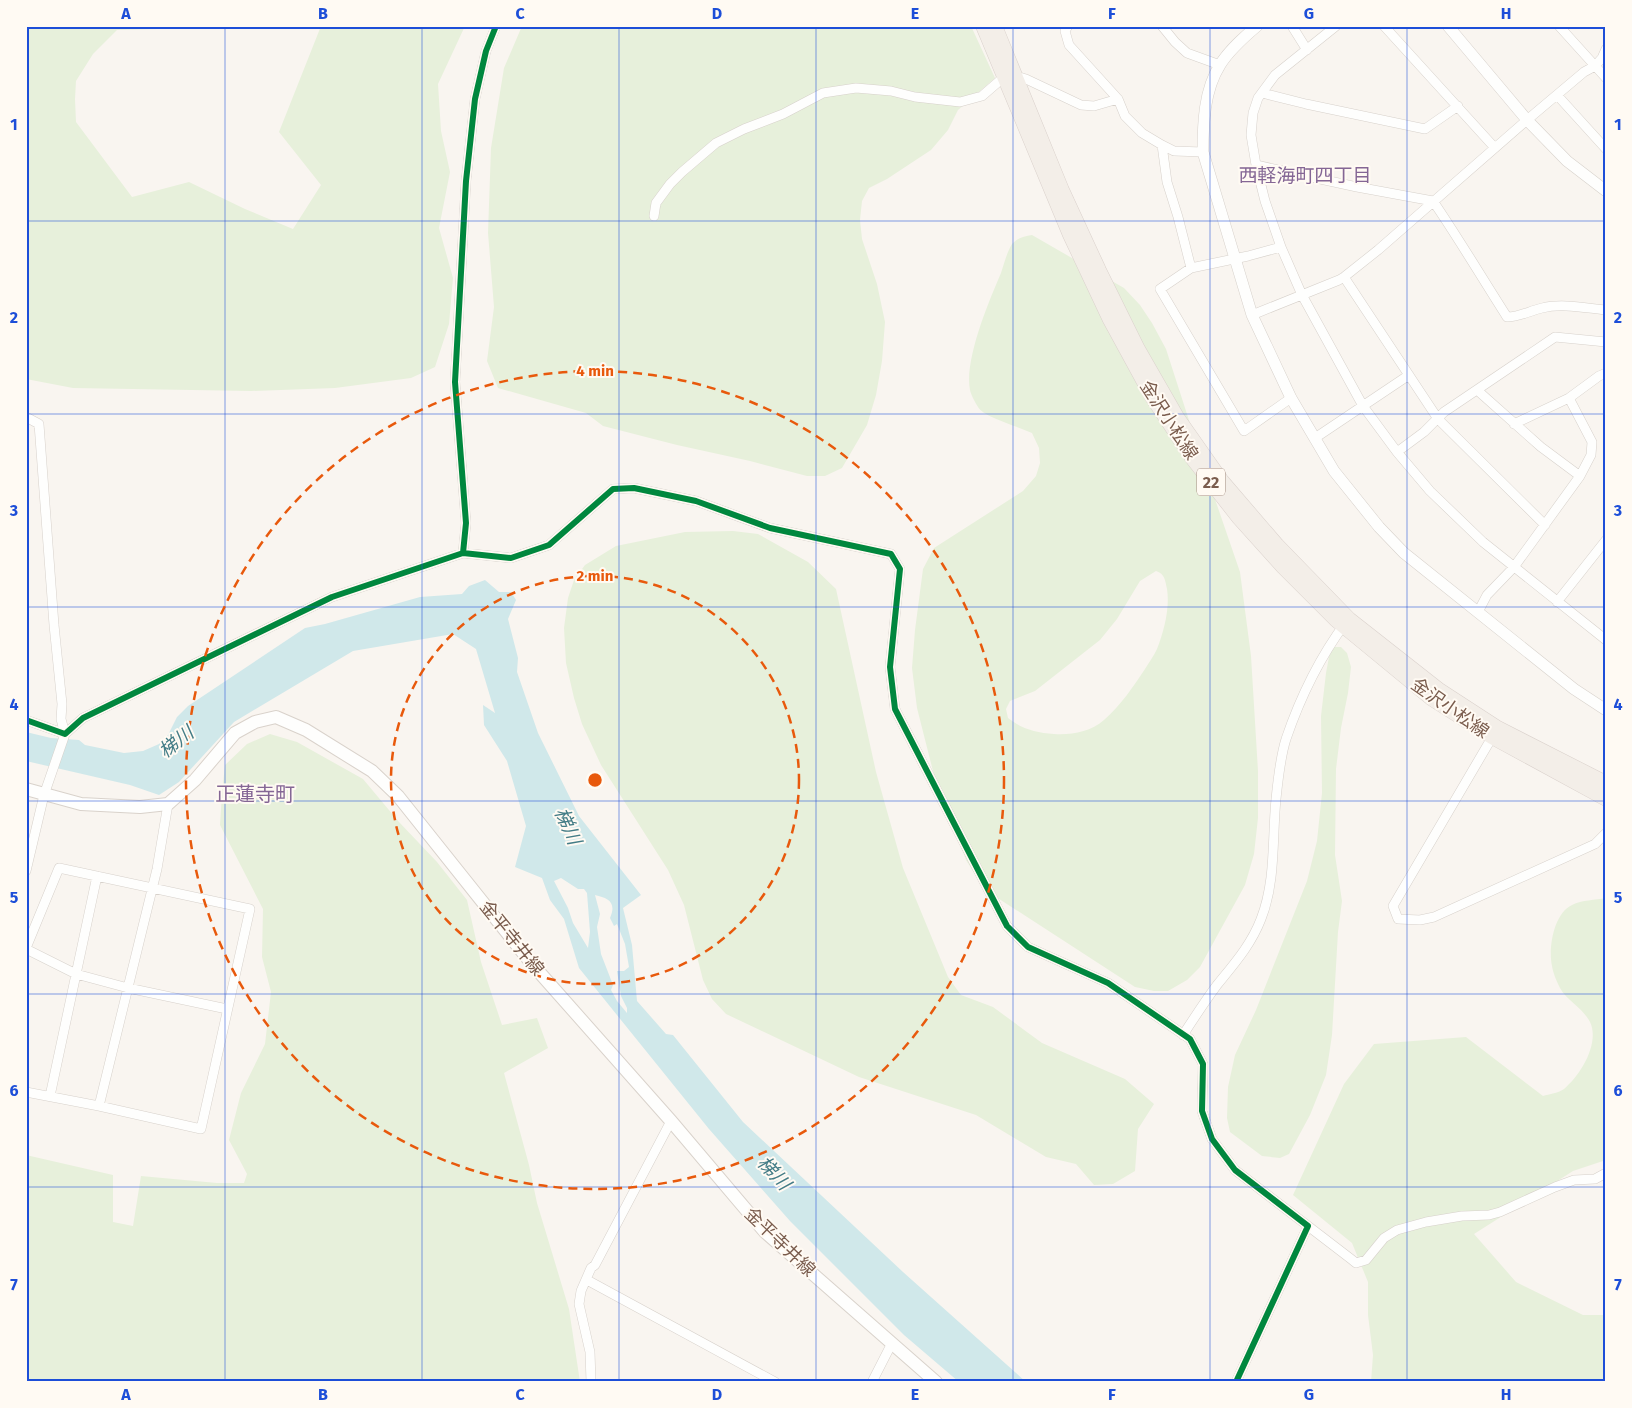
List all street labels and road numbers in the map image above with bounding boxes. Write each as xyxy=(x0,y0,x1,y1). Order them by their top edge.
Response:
street label: 金沢小松線 xyxy=(1135,376,1203,464)
road number: 22 xyxy=(1197,468,1225,496)
street label: 金沢小松線 xyxy=(1407,673,1493,743)
street label: 金平寺井線 xyxy=(475,896,549,980)
street label: 金平寺井線 xyxy=(740,1203,820,1281)

